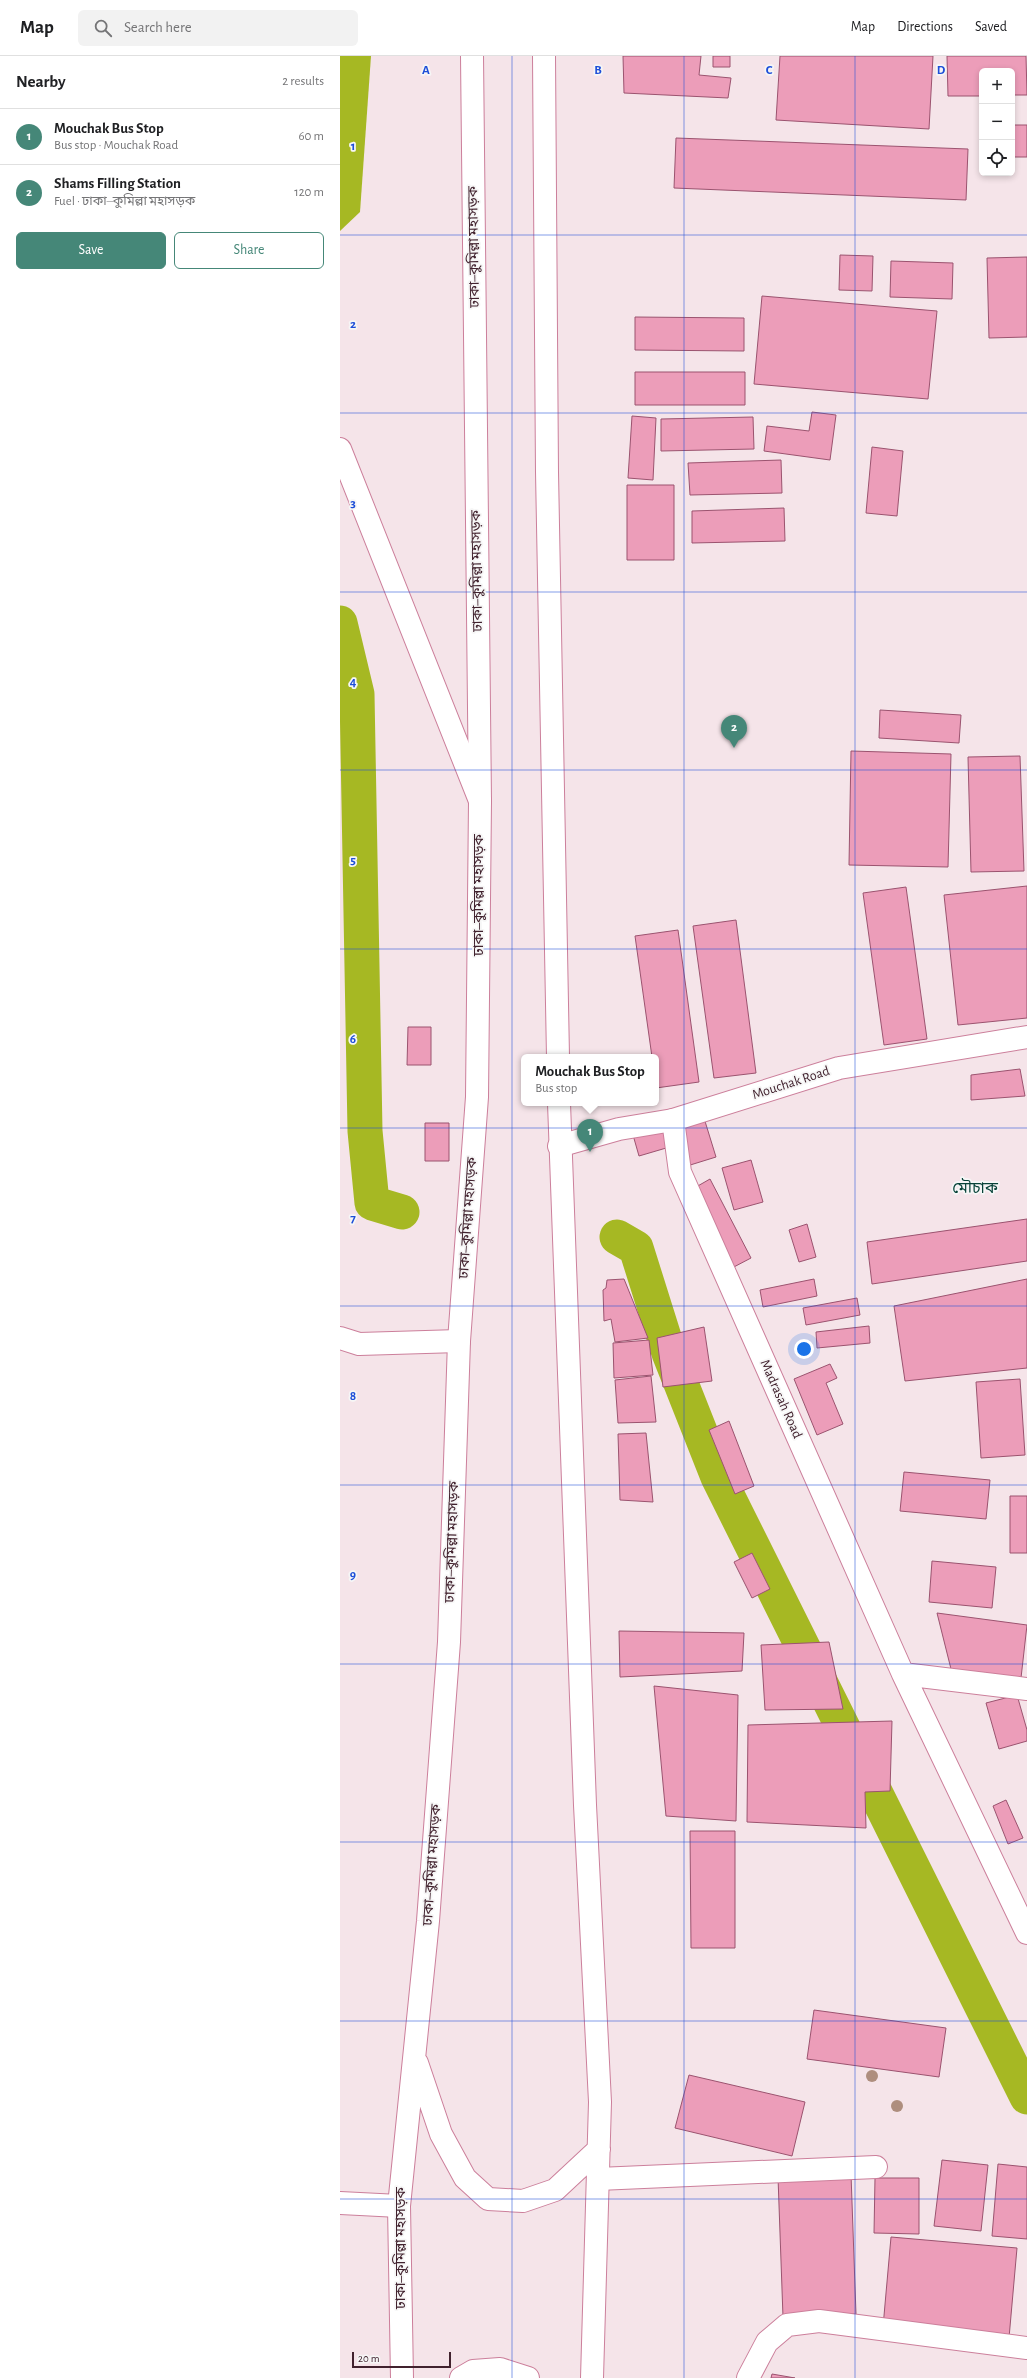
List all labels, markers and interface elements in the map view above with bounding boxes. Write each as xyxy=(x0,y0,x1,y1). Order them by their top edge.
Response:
search box xyxy=(78,10,358,46)
icon: search xyxy=(92,17,114,39)
text: Map xyxy=(20,18,54,37)
text: Search here xyxy=(124,20,192,35)
text: Map xyxy=(851,20,875,34)
text: Directions xyxy=(897,20,953,34)
text: Saved xyxy=(975,20,1007,34)
text: A xyxy=(422,64,430,77)
text: B xyxy=(594,64,602,77)
text: C xyxy=(766,64,773,77)
text: D xyxy=(937,64,946,77)
map controls xyxy=(979,68,1015,176)
button: + xyxy=(979,68,1015,104)
text: Nearby xyxy=(16,73,66,90)
text: 2 results xyxy=(282,75,324,88)
button: − xyxy=(979,104,1015,140)
text: Mouchak Bus Stop xyxy=(54,121,164,136)
text: 1 xyxy=(27,130,31,143)
text: 60 m xyxy=(298,130,324,143)
text: Bus stop · Mouchak Road xyxy=(54,139,178,152)
text: 1 xyxy=(351,140,355,153)
button: locate xyxy=(979,140,1015,176)
text: Shams Filling Station xyxy=(54,176,181,191)
street label: ঢাকা–কুমিল্লা মহাসড়ক xyxy=(464,185,483,309)
text: 2 xyxy=(26,186,32,199)
text: 120 m xyxy=(294,186,324,199)
text: Fuel · ঢাকা–কুমিল্লা মহাসড়ক xyxy=(54,195,195,208)
button: Save xyxy=(16,232,166,269)
button: Share xyxy=(174,232,324,269)
text: 2 xyxy=(350,318,356,331)
text: 3 xyxy=(350,497,356,510)
street label: ঢাকা–কুমিল্লা মহাসড়ক xyxy=(467,509,486,633)
text: 4 xyxy=(350,676,357,689)
pin: 2 xyxy=(721,715,747,748)
street label: ঢাকা–কুমিল্লা মহাসড়ক xyxy=(470,833,487,957)
text: 5 xyxy=(350,854,356,867)
text: 6 xyxy=(350,1033,356,1046)
popup xyxy=(521,1054,659,1106)
text: Mouchak Bus Stop xyxy=(535,1064,645,1079)
street label: Mouchak Road xyxy=(751,1064,831,1102)
text: Bus stop xyxy=(535,1082,577,1095)
pin: 1 xyxy=(577,1119,603,1152)
street label: ঢাকা–কুমিল্লা মহাসড়ক xyxy=(455,1156,480,1280)
district label: মৌচাক xyxy=(952,1178,999,1196)
text: 7 xyxy=(350,1212,356,1225)
your location xyxy=(794,1339,814,1359)
street label: Madrasah Road xyxy=(757,1358,805,1440)
text: 8 xyxy=(350,1390,356,1403)
street label: ঢাকা–কুমিল্লা মহাসড়ক xyxy=(441,1480,462,1604)
text: 9 xyxy=(350,1569,356,1582)
street label: ঢাকা–কুমিল্লা মহাসড়ক xyxy=(419,1803,444,1927)
street label: ঢাকা–কুমিল্লা মহাসড়ক xyxy=(392,2186,409,2310)
scale bar xyxy=(352,2350,451,2369)
text: 20 m xyxy=(358,2353,379,2364)

